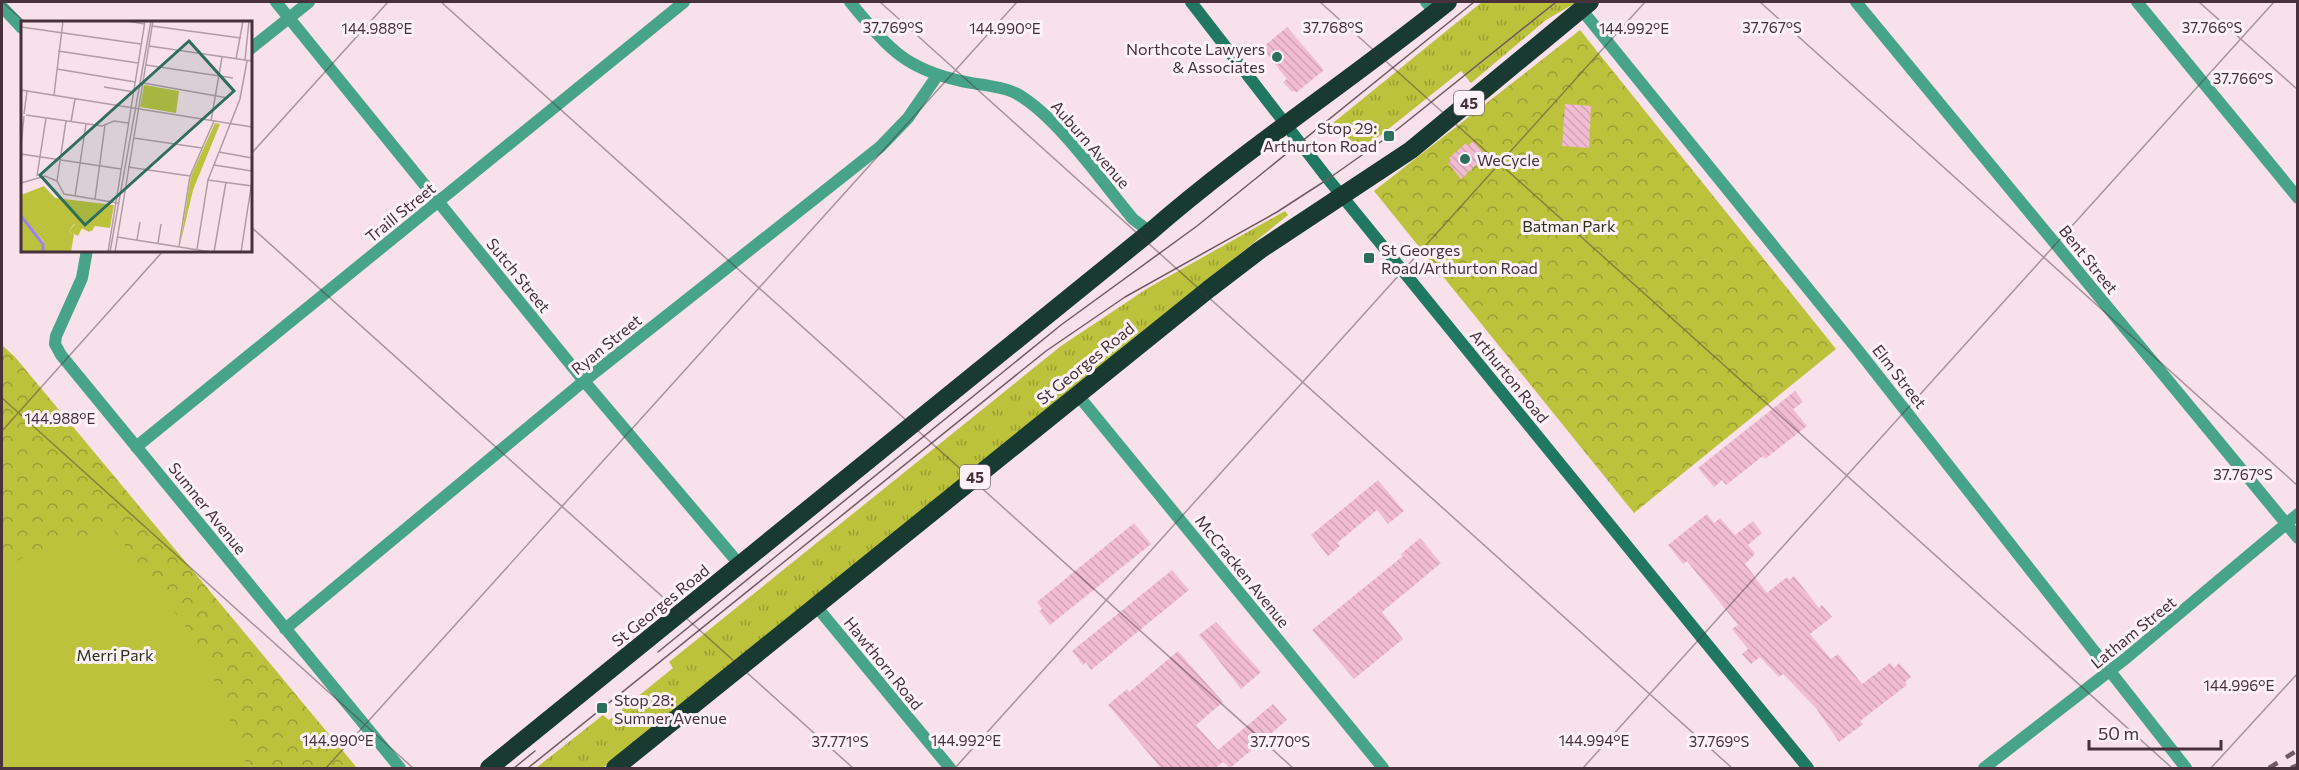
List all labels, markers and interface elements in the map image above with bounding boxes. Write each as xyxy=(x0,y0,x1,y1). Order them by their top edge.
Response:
text: 37.769°S xyxy=(863,18,923,36)
text: 37.768°S xyxy=(1303,18,1364,36)
text: 37.767°S xyxy=(1742,18,1802,36)
text: 37.766°S xyxy=(2182,18,2243,36)
text: 144.988°E xyxy=(342,19,413,37)
text: 144.990°E xyxy=(969,19,1041,37)
text: 144.992°E xyxy=(1599,19,1669,37)
inset map xyxy=(21,21,252,252)
place label: Northcote Lawyers & Associates xyxy=(1126,39,1265,76)
marker: Northcote Lawyers & Associates xyxy=(1270,50,1284,64)
text: 37.766°S xyxy=(2213,69,2274,87)
road number: 45 xyxy=(1454,91,1484,115)
street label: Auburn Avenue xyxy=(1048,96,1134,192)
place label: Stop 29: Arthurton Road xyxy=(1263,118,1377,155)
marker: Stop 29: Arthurton Road xyxy=(1382,129,1396,143)
place label: WeCycle xyxy=(1477,150,1540,169)
marker: WeCycle xyxy=(1458,152,1472,166)
street label: Traill Street xyxy=(361,178,439,246)
park label: Batman Park xyxy=(1522,216,1616,235)
street label: Bent Street xyxy=(2056,221,2123,297)
street label: Sutch Street xyxy=(483,234,555,316)
place label: St Georges Road/Arthurton Road xyxy=(1381,240,1538,277)
marker: St Georges Road/Arthurton Road xyxy=(1362,251,1376,265)
street label: Ryan Street xyxy=(567,310,645,378)
street label: St Georges Road xyxy=(1033,318,1137,408)
street label: Arthurton Road xyxy=(1467,326,1553,426)
street label: Elm Street xyxy=(1869,340,1931,412)
text: 144.988°E xyxy=(25,409,96,427)
street label: Sumner Avenue xyxy=(165,458,251,558)
road number: 45 xyxy=(960,465,990,489)
text: 37.767°S xyxy=(2213,465,2273,483)
street label: McCracken Avenue xyxy=(1192,511,1294,631)
street label: St Georges Road xyxy=(608,560,712,650)
street label: Latham Street xyxy=(2087,592,2180,672)
street label: Hawthorn Road xyxy=(841,613,927,713)
park label: Merri Park xyxy=(76,645,154,664)
text: 144.996°E xyxy=(2204,676,2275,694)
place label: Stop 28: Sumner Avenue xyxy=(614,690,727,727)
marker: Stop 28: Sumner Avenue xyxy=(595,701,609,715)
scale bar xyxy=(2089,713,2221,751)
text: 50 m xyxy=(2098,722,2139,744)
text: 144.990°E xyxy=(302,731,374,749)
text: 144.992°E xyxy=(931,731,1001,749)
text: 144.994°E xyxy=(1559,731,1629,749)
text: 37.771°S xyxy=(811,732,869,750)
text: 37.770°S xyxy=(1250,732,1310,750)
text: 37.769°S xyxy=(1689,732,1749,750)

